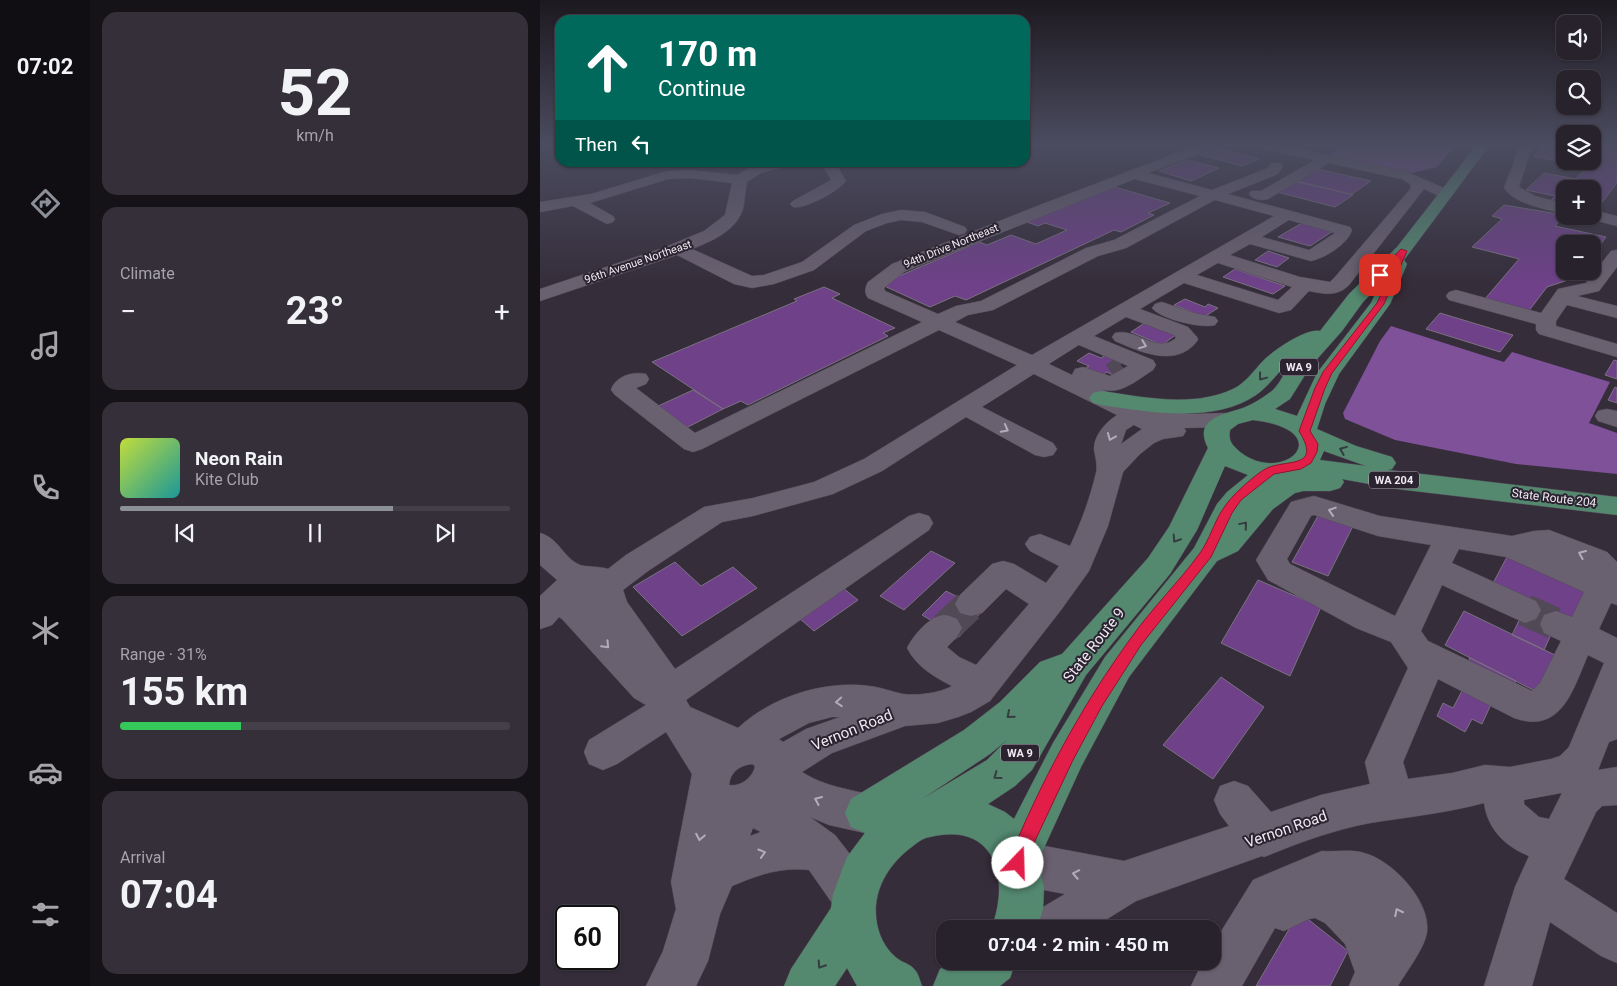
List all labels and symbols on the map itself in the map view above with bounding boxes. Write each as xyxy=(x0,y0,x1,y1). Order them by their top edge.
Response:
street label: 94th Drive Northeast xyxy=(902,221,1001,271)
street label: 96th Avenue Northeast xyxy=(583,237,694,286)
pin xyxy=(1359,254,1401,296)
one-way arrow xyxy=(1138,339,1147,349)
road number: WA 9 xyxy=(1280,358,1318,376)
one-way arrow xyxy=(1260,371,1268,380)
one-way arrow xyxy=(1000,423,1009,433)
one-way arrow xyxy=(1107,432,1117,441)
one-way arrow xyxy=(1340,446,1348,456)
road number: WA 204 xyxy=(1369,472,1419,488)
street label: State Route 204 xyxy=(1511,486,1597,510)
one-way arrow xyxy=(1328,506,1337,516)
one-way arrow xyxy=(1238,522,1247,531)
one-way arrow xyxy=(1173,534,1182,543)
one-way arrow xyxy=(1578,549,1587,560)
street label: State Route 9 xyxy=(1059,604,1129,686)
one-way arrow xyxy=(601,639,610,648)
one-way arrow xyxy=(835,696,843,707)
street label: Vernon Road xyxy=(809,706,895,754)
one-way arrow xyxy=(1007,709,1016,718)
road number: WA 9 xyxy=(1001,744,1039,761)
one-way arrow xyxy=(993,770,1003,779)
one-way arrow xyxy=(814,796,823,807)
street label: Vernon Road xyxy=(1243,807,1329,851)
one-way arrow xyxy=(695,832,706,841)
position arrow xyxy=(991,836,1043,888)
one-way arrow xyxy=(758,848,766,858)
one-way arrow xyxy=(1072,869,1080,880)
speed limit sign: 60 xyxy=(555,905,620,970)
one-way arrow xyxy=(1394,908,1404,917)
one-way arrow xyxy=(818,960,828,969)

